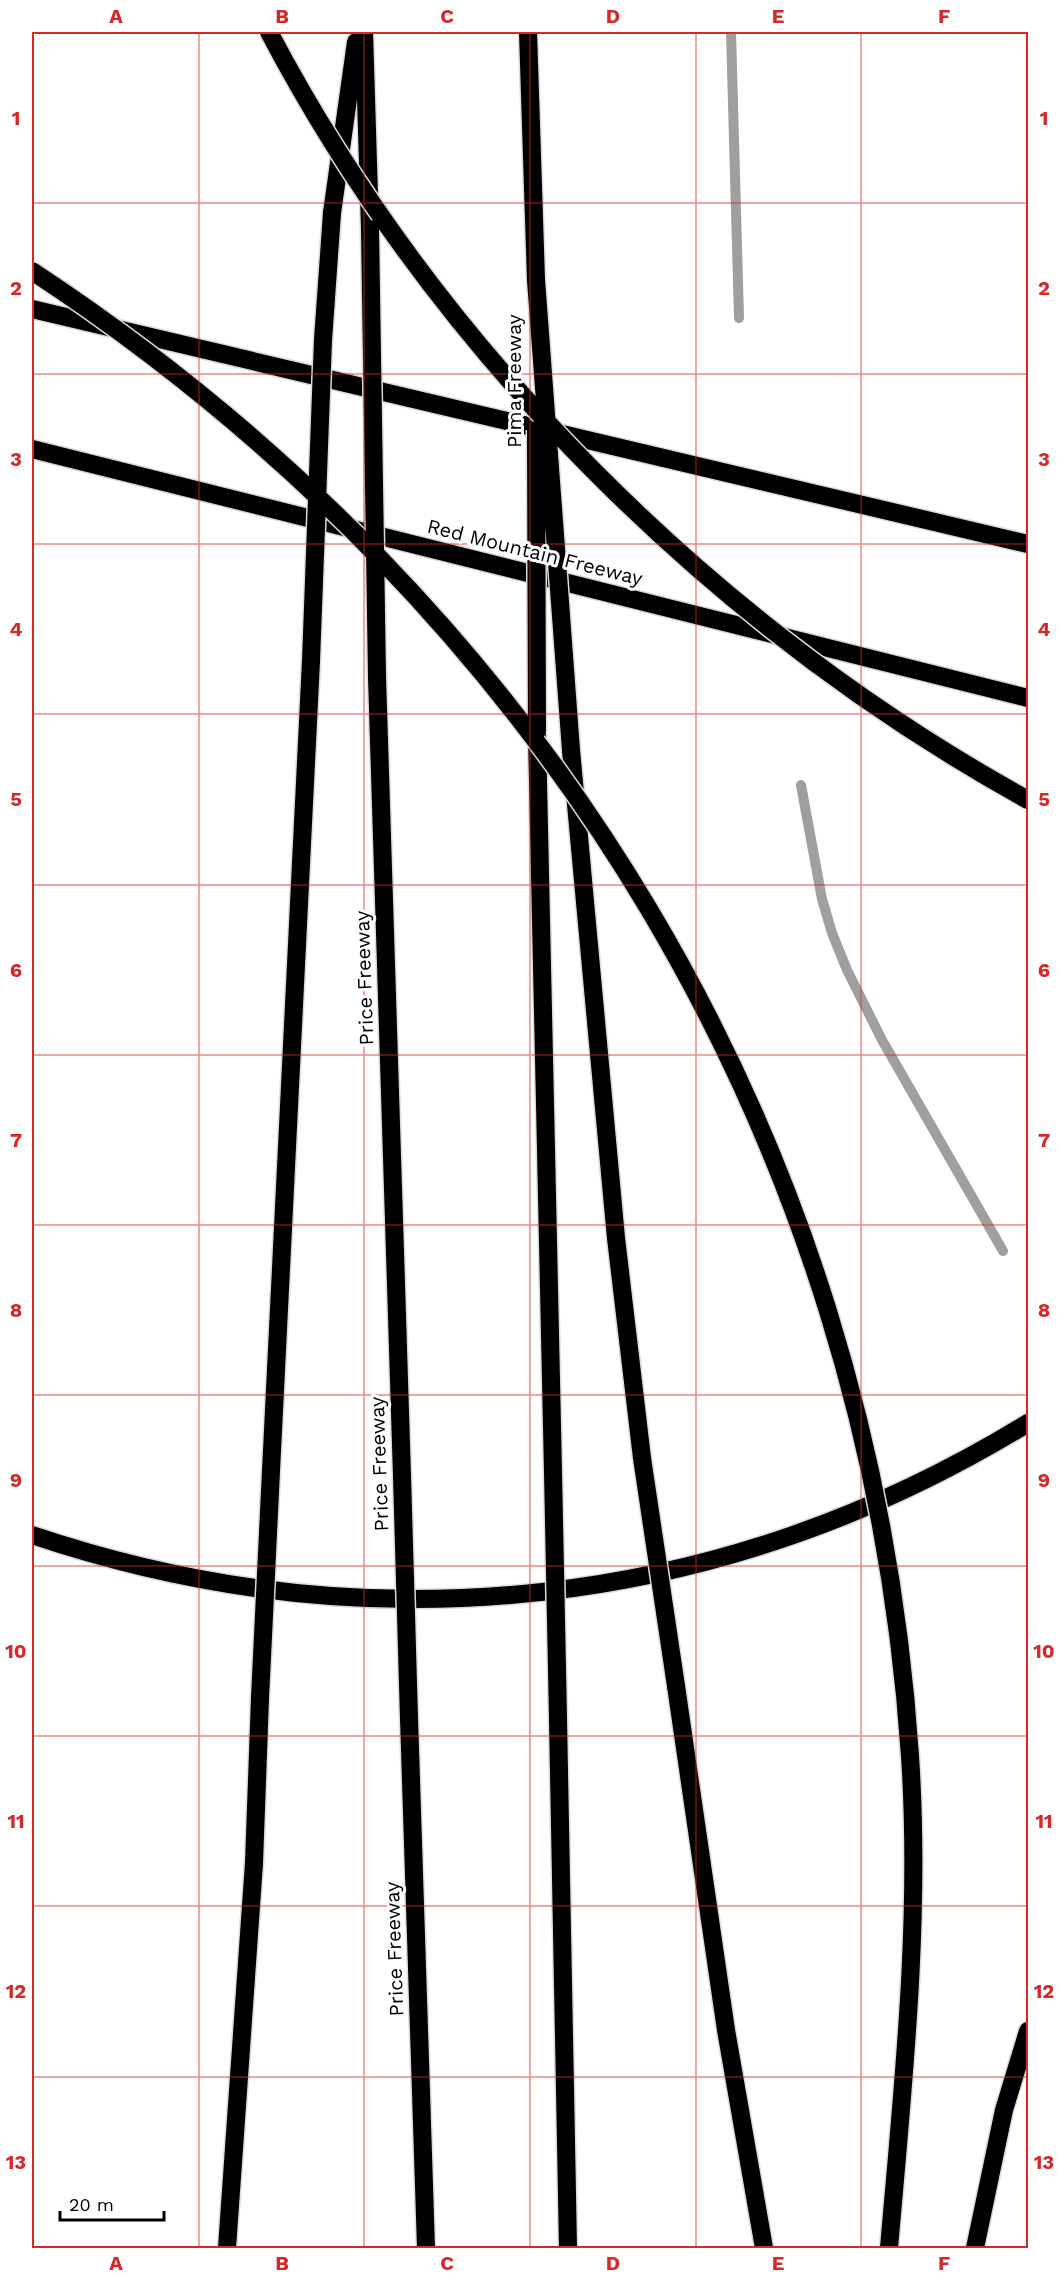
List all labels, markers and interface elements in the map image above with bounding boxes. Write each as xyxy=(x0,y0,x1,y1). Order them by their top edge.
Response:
text: A xyxy=(109,4,123,28)
text: B xyxy=(275,4,289,28)
text: C xyxy=(440,4,454,28)
text: D xyxy=(606,4,620,28)
text: E xyxy=(772,4,784,28)
text: F xyxy=(938,4,950,28)
text: 1 xyxy=(12,106,20,130)
text: 1 xyxy=(1040,106,1048,130)
text: 2 xyxy=(10,276,22,300)
text: 2 xyxy=(1038,276,1050,300)
street label: Pima Freeway xyxy=(502,313,526,448)
text: 3 xyxy=(10,447,22,471)
text: 3 xyxy=(1038,447,1050,471)
street label: Red Mountain Freeway xyxy=(425,514,646,591)
text: 4 xyxy=(10,617,23,641)
text: 4 xyxy=(1038,617,1051,641)
text: 5 xyxy=(10,787,22,811)
text: 5 xyxy=(1038,787,1050,811)
street label: Price Freeway xyxy=(350,910,378,1046)
text: 6 xyxy=(10,958,22,982)
text: 6 xyxy=(1038,958,1050,982)
text: 7 xyxy=(10,1128,22,1152)
text: 7 xyxy=(1038,1128,1050,1152)
text: 8 xyxy=(10,1298,22,1322)
text: 8 xyxy=(1038,1298,1050,1322)
street label: Price Freeway xyxy=(365,1396,393,1532)
text: 9 xyxy=(10,1468,22,1492)
text: 9 xyxy=(1038,1468,1050,1492)
text: 10 xyxy=(5,1639,27,1663)
text: 10 xyxy=(1033,1639,1055,1663)
text: 11 xyxy=(7,1809,25,1833)
text: 11 xyxy=(1035,1809,1053,1833)
street label: Price Freeway xyxy=(380,1881,408,2017)
text: 12 xyxy=(6,1979,26,2003)
text: 12 xyxy=(1034,1979,1054,2003)
text: 13 xyxy=(6,2150,26,2174)
text: 13 xyxy=(1034,2150,1054,2174)
scale bar xyxy=(60,2184,164,2222)
text: 20 m xyxy=(69,2194,114,2215)
text: A xyxy=(109,2251,123,2275)
text: B xyxy=(275,2251,289,2275)
text: C xyxy=(440,2251,454,2275)
text: D xyxy=(606,2251,620,2275)
text: E xyxy=(772,2251,784,2275)
text: F xyxy=(938,2251,950,2275)

